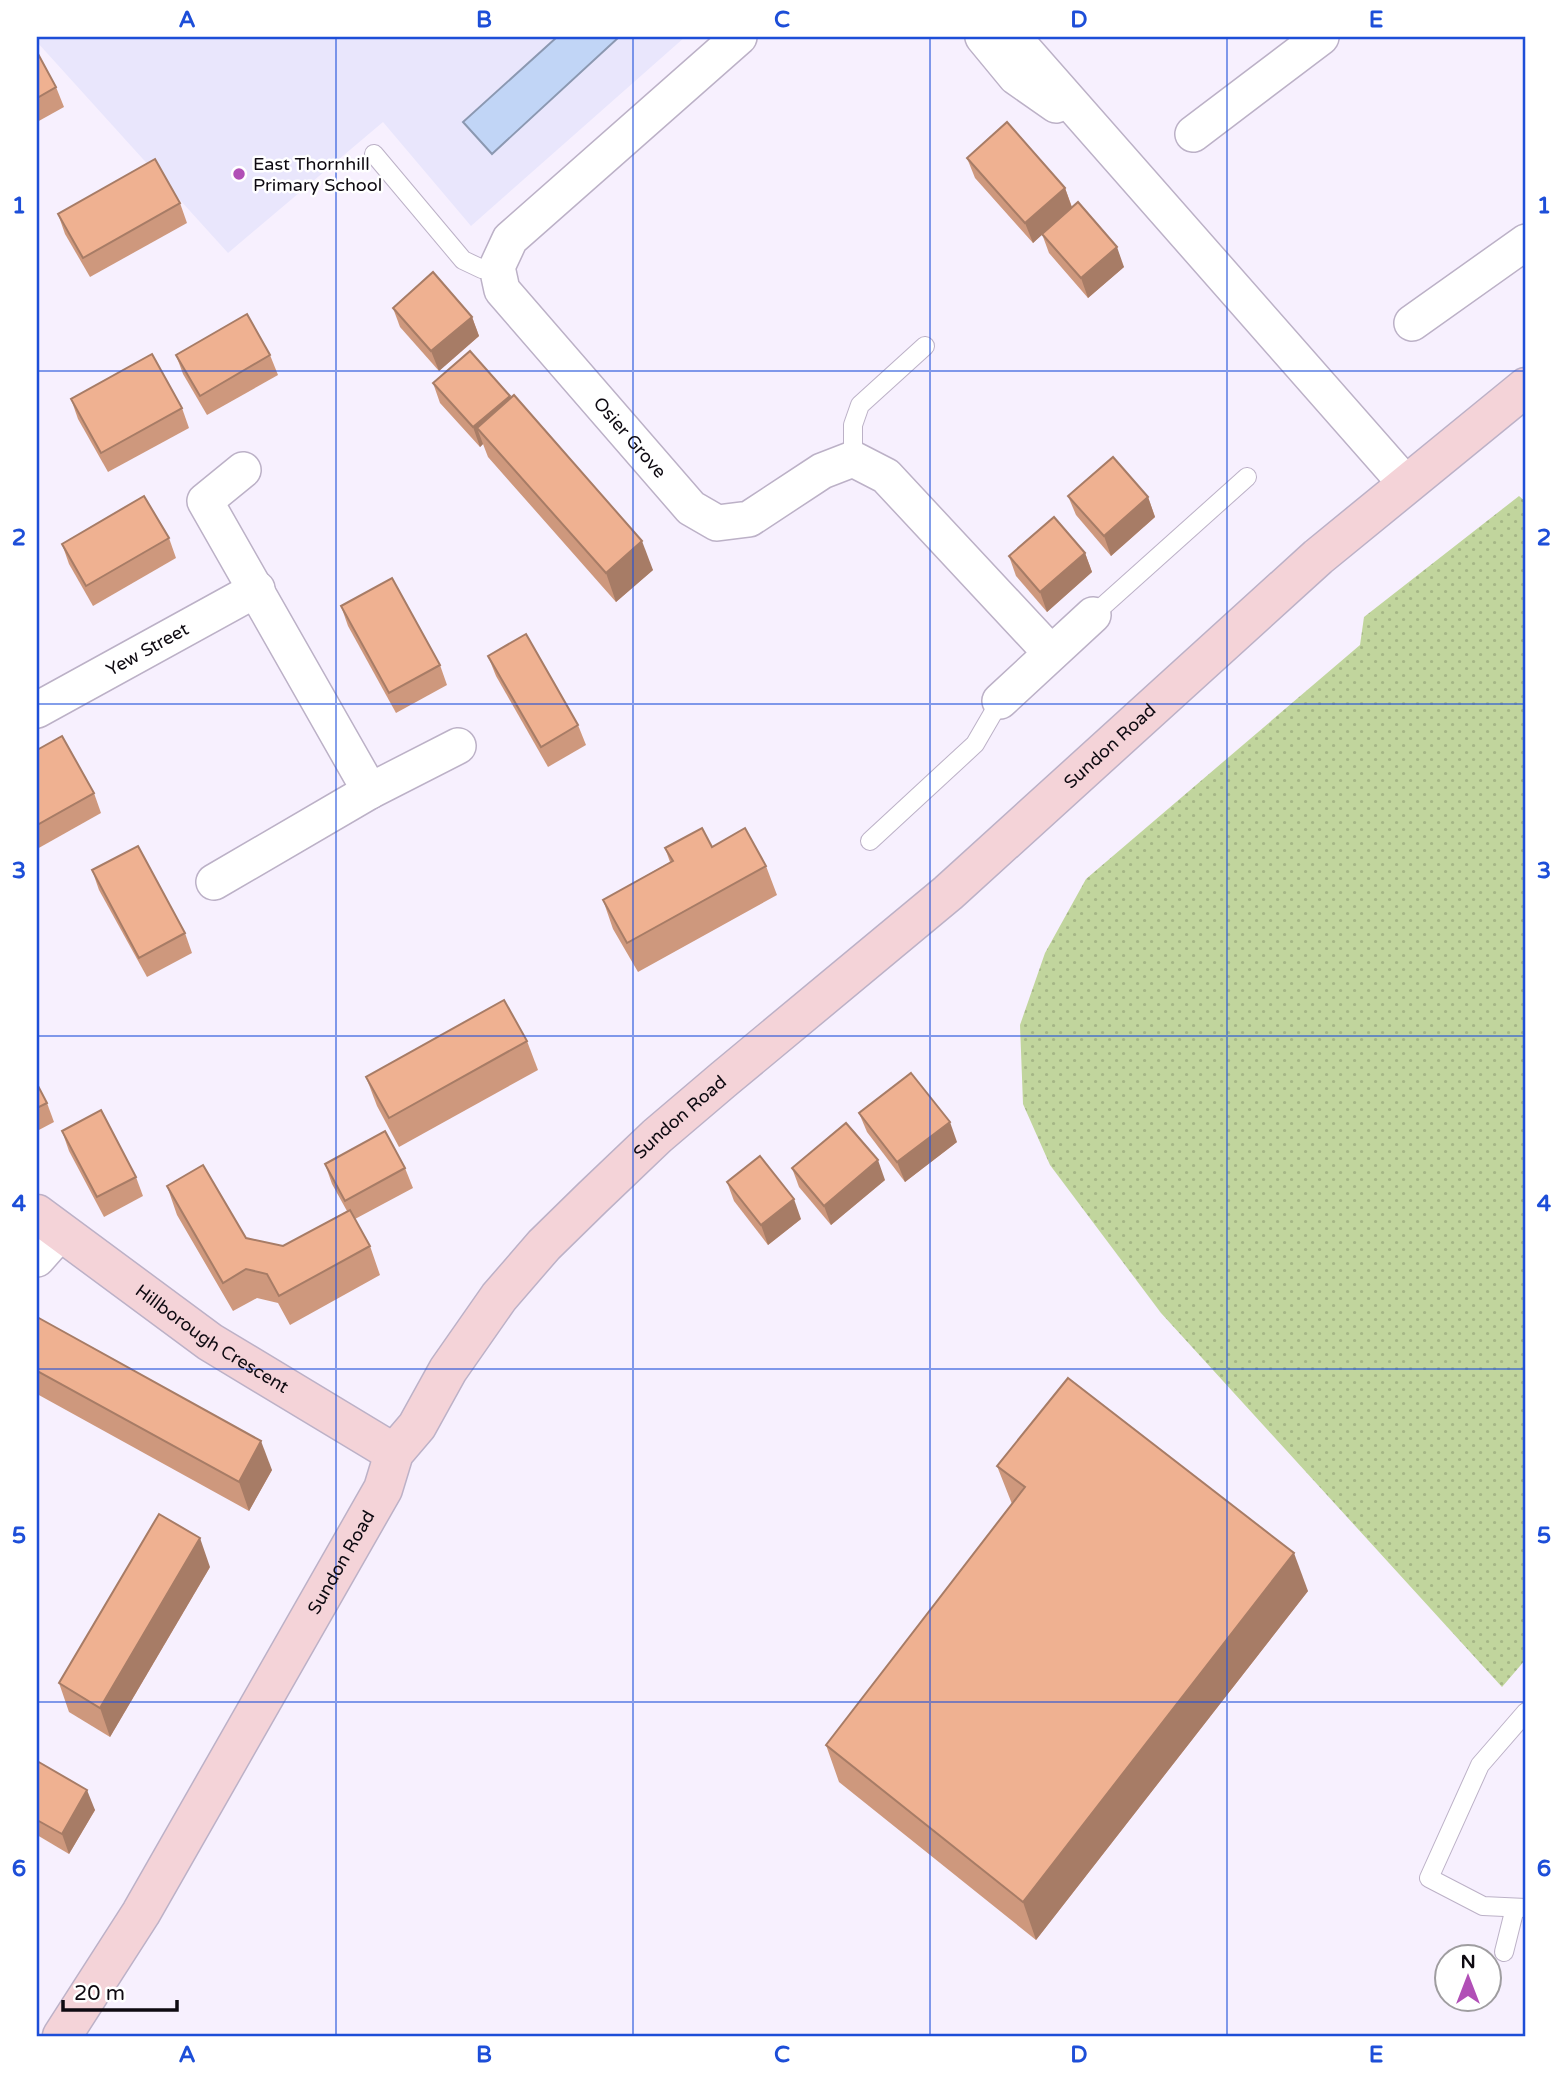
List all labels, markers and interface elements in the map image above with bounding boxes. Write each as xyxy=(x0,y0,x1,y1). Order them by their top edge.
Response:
text: A xyxy=(178,6,196,34)
text: B xyxy=(476,6,492,34)
text: C xyxy=(774,6,790,34)
text: D xyxy=(1070,6,1088,34)
text: E xyxy=(1369,6,1383,34)
place label: East Thornhill Primary School xyxy=(253,153,382,196)
marker: East Thornhill Primary School xyxy=(231,166,247,182)
text: 1 xyxy=(12,192,26,220)
text: 1 xyxy=(1537,192,1551,220)
street label: Osier Grove xyxy=(589,392,671,483)
text: 2 xyxy=(12,524,26,552)
text: 2 xyxy=(1537,524,1551,552)
street label: Yew Street xyxy=(102,618,193,681)
street label: Sundon Road xyxy=(1059,699,1160,793)
text: 3 xyxy=(12,857,26,885)
text: 3 xyxy=(1537,857,1551,885)
street label: Sundon Road xyxy=(629,1071,731,1164)
text: 4 xyxy=(12,1190,27,1218)
text: 4 xyxy=(1537,1190,1552,1218)
street label: Hillborough Crescent xyxy=(131,1280,293,1398)
street label: Sundon Road xyxy=(303,1506,380,1618)
text: 5 xyxy=(12,1522,26,1550)
text: 5 xyxy=(1537,1522,1551,1550)
text: 6 xyxy=(12,1855,26,1883)
text: 6 xyxy=(1537,1855,1551,1883)
north arrow xyxy=(1434,1944,1504,2014)
text: N xyxy=(1460,1951,1476,1973)
scale bar xyxy=(63,1968,177,2012)
text: 20 m xyxy=(74,1981,125,2006)
text: A xyxy=(178,2041,196,2069)
text: B xyxy=(476,2041,492,2069)
text: C xyxy=(774,2041,790,2069)
text: D xyxy=(1070,2041,1088,2069)
text: E xyxy=(1369,2041,1383,2069)

